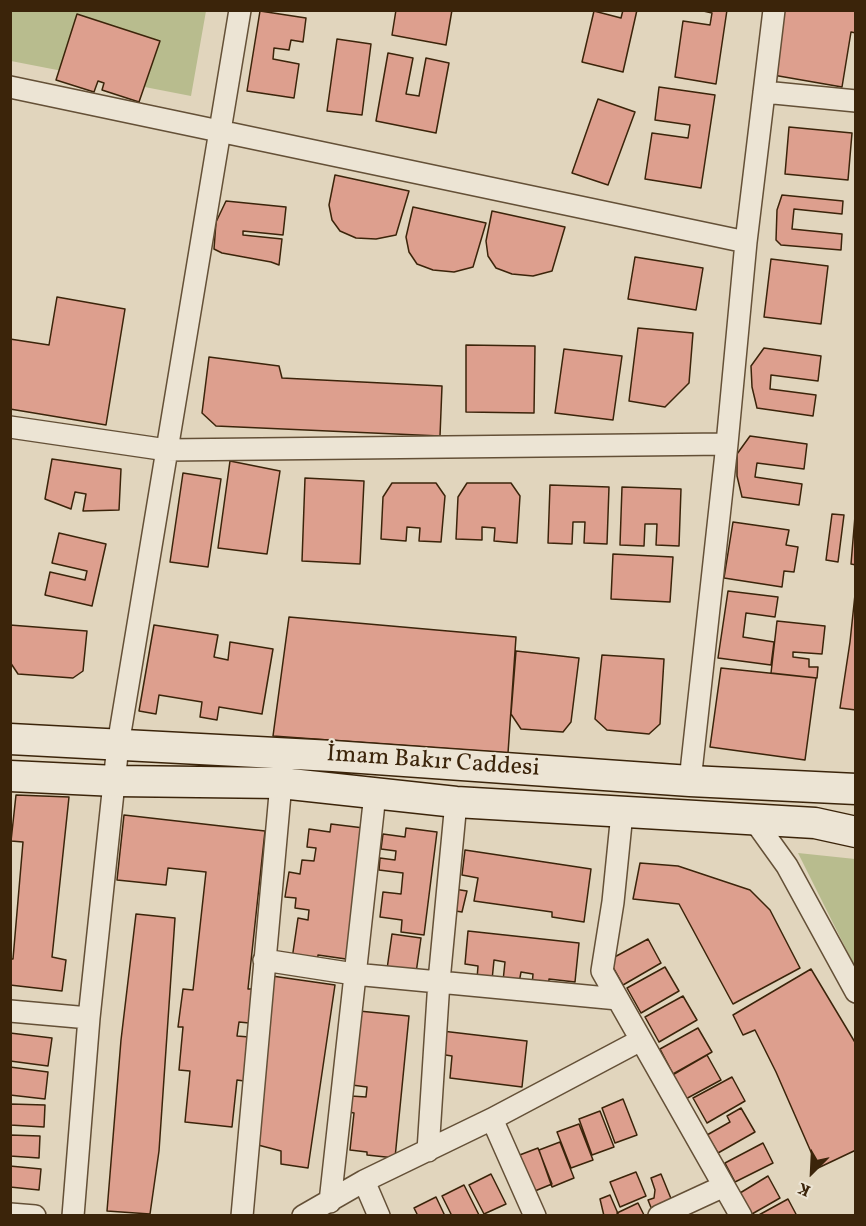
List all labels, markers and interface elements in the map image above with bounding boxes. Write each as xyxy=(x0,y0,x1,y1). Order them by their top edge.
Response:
street label: İmam Bakır Caddesi xyxy=(326,741,540,785)
north arrow xyxy=(782,1142,842,1202)
text: K xyxy=(795,1176,814,1201)

